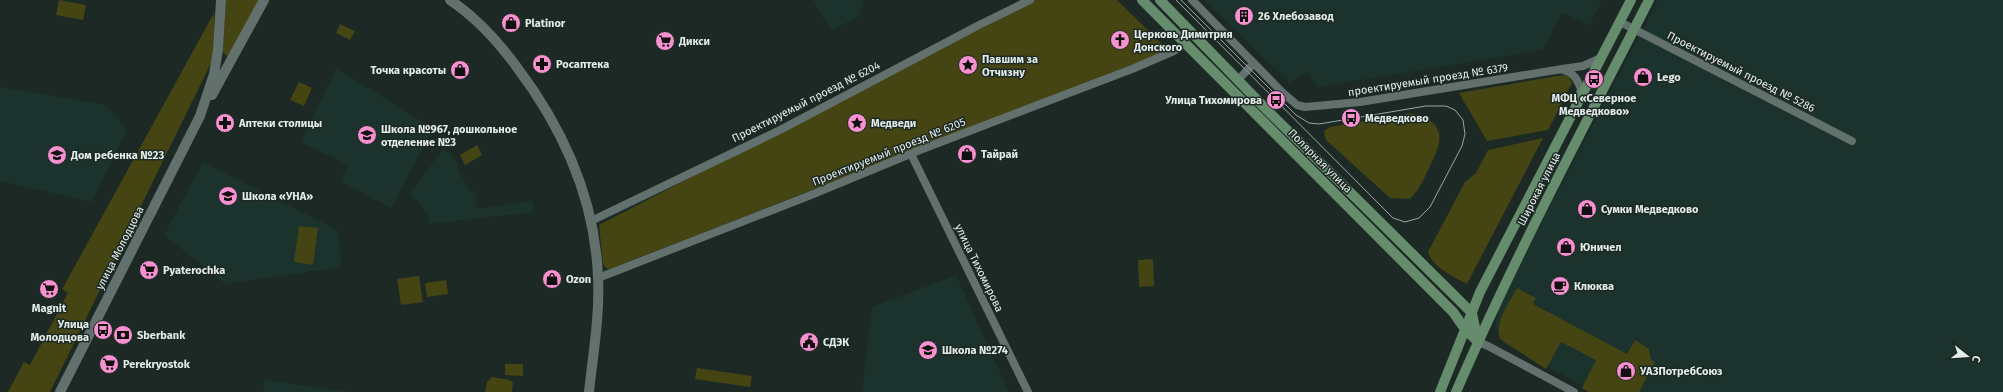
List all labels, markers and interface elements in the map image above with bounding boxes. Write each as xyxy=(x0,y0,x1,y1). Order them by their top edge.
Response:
building icon: 26 Хлебозавод xyxy=(1233,5,1255,27)
place label: 26 Хлебозавод xyxy=(1258,10,1334,23)
shop icon: Platinor xyxy=(500,12,522,34)
place label: Platinor xyxy=(525,17,566,30)
place label: Церковь Димитрия Донского xyxy=(1133,28,1233,54)
church icon: Церковь Димитрия Донского xyxy=(1109,29,1131,51)
street label: Проектируемый проезд № 5286 xyxy=(1665,29,1817,115)
supermarket icon: Дикси xyxy=(654,30,676,52)
place label: Дикси xyxy=(678,35,710,48)
pharmacy icon: Росаптека xyxy=(531,53,553,75)
place label: Павшим за Отчизну xyxy=(982,53,1038,79)
place icon: Павшим за Отчизну xyxy=(957,54,979,76)
place label: Росаптека xyxy=(556,58,609,71)
shop icon: Точка красоты xyxy=(449,59,471,81)
street label: Проектируемый проезд № 6204 xyxy=(730,59,882,145)
street label: проектируемый проезд № 6379 xyxy=(1347,61,1509,99)
place label: Точка красоты xyxy=(370,64,446,77)
shop icon: Lego xyxy=(1632,66,1654,88)
bus stop icon: МФЦ «Северное Медведково» xyxy=(1583,68,1605,90)
place label: Lego xyxy=(1657,71,1681,84)
bus stop icon: Улица Тихомирова xyxy=(1265,89,1287,111)
place label: МФЦ «Северное Медведково» xyxy=(1552,92,1636,118)
place label: Улица Тихомирова xyxy=(1164,94,1262,107)
bus stop icon: Медведково xyxy=(1340,107,1362,129)
pharmacy icon: Аптеки столицы xyxy=(214,112,236,134)
place icon: Медведи xyxy=(846,112,868,134)
place label: Медведково xyxy=(1365,112,1429,125)
street label: Проектируемый проезд № 6205 xyxy=(810,115,968,189)
place label: Аптеки столицы xyxy=(238,117,322,130)
place label: Медведи xyxy=(871,117,916,130)
place label: Школа №967, дошкольное отделение №3 xyxy=(381,123,517,149)
school or university icon: Школа №967, дошкольное отделение №3 xyxy=(356,124,378,146)
street label: Полярная улица xyxy=(1285,126,1355,196)
shop icon: Тайрай xyxy=(956,143,978,165)
school or university icon: Дом ребенка №23 xyxy=(46,144,68,166)
place label: Тайрай xyxy=(981,148,1018,161)
place label: Дом ребенка №23 xyxy=(70,149,164,162)
street label: Широкая улица xyxy=(1515,150,1563,228)
school or university icon: Школа «УНА» xyxy=(217,185,239,207)
place label: Школа «УНА» xyxy=(242,190,313,203)
shop icon: Сумки Медведково xyxy=(1576,198,1598,220)
place label: Сумки Медведково xyxy=(1601,203,1699,216)
street label: улица Молодцова xyxy=(93,204,147,292)
street label: улица Тихомирова xyxy=(952,222,1006,314)
shop icon: Юничел xyxy=(1555,236,1577,258)
place label: Юничел xyxy=(1580,241,1621,254)
supermarket icon: Pyaterochka xyxy=(138,259,160,281)
place label: Pyaterochka xyxy=(163,264,225,277)
shop icon: Ozon xyxy=(541,268,563,290)
place label: Ozon xyxy=(566,273,591,286)
cafe icon: Клюква xyxy=(1549,275,1571,297)
supermarket icon: Magnit xyxy=(38,278,60,300)
place label: Клюква xyxy=(1574,280,1614,293)
place label: Magnit xyxy=(32,302,67,315)
place label: Улица Молодцова xyxy=(30,318,89,344)
bus stop icon: Улица Молодцова xyxy=(92,319,114,341)
bank icon: Sberbank xyxy=(112,324,134,346)
place label: Sberbank xyxy=(137,329,186,342)
public building icon: СДЭК xyxy=(798,331,820,353)
place label: СДЭК xyxy=(823,336,849,349)
north arrow xyxy=(1947,336,1987,376)
school or university icon: Школа №274 xyxy=(917,339,939,361)
place label: Школа №274 xyxy=(942,344,1008,357)
supermarket icon: Perekryostok xyxy=(98,353,120,375)
text: С xyxy=(1969,354,1983,364)
place label: Perekryostok xyxy=(123,358,191,371)
shop icon: УАЗПотребСоюз xyxy=(1615,360,1637,382)
place label: УАЗПотребСоюз xyxy=(1639,365,1723,378)

